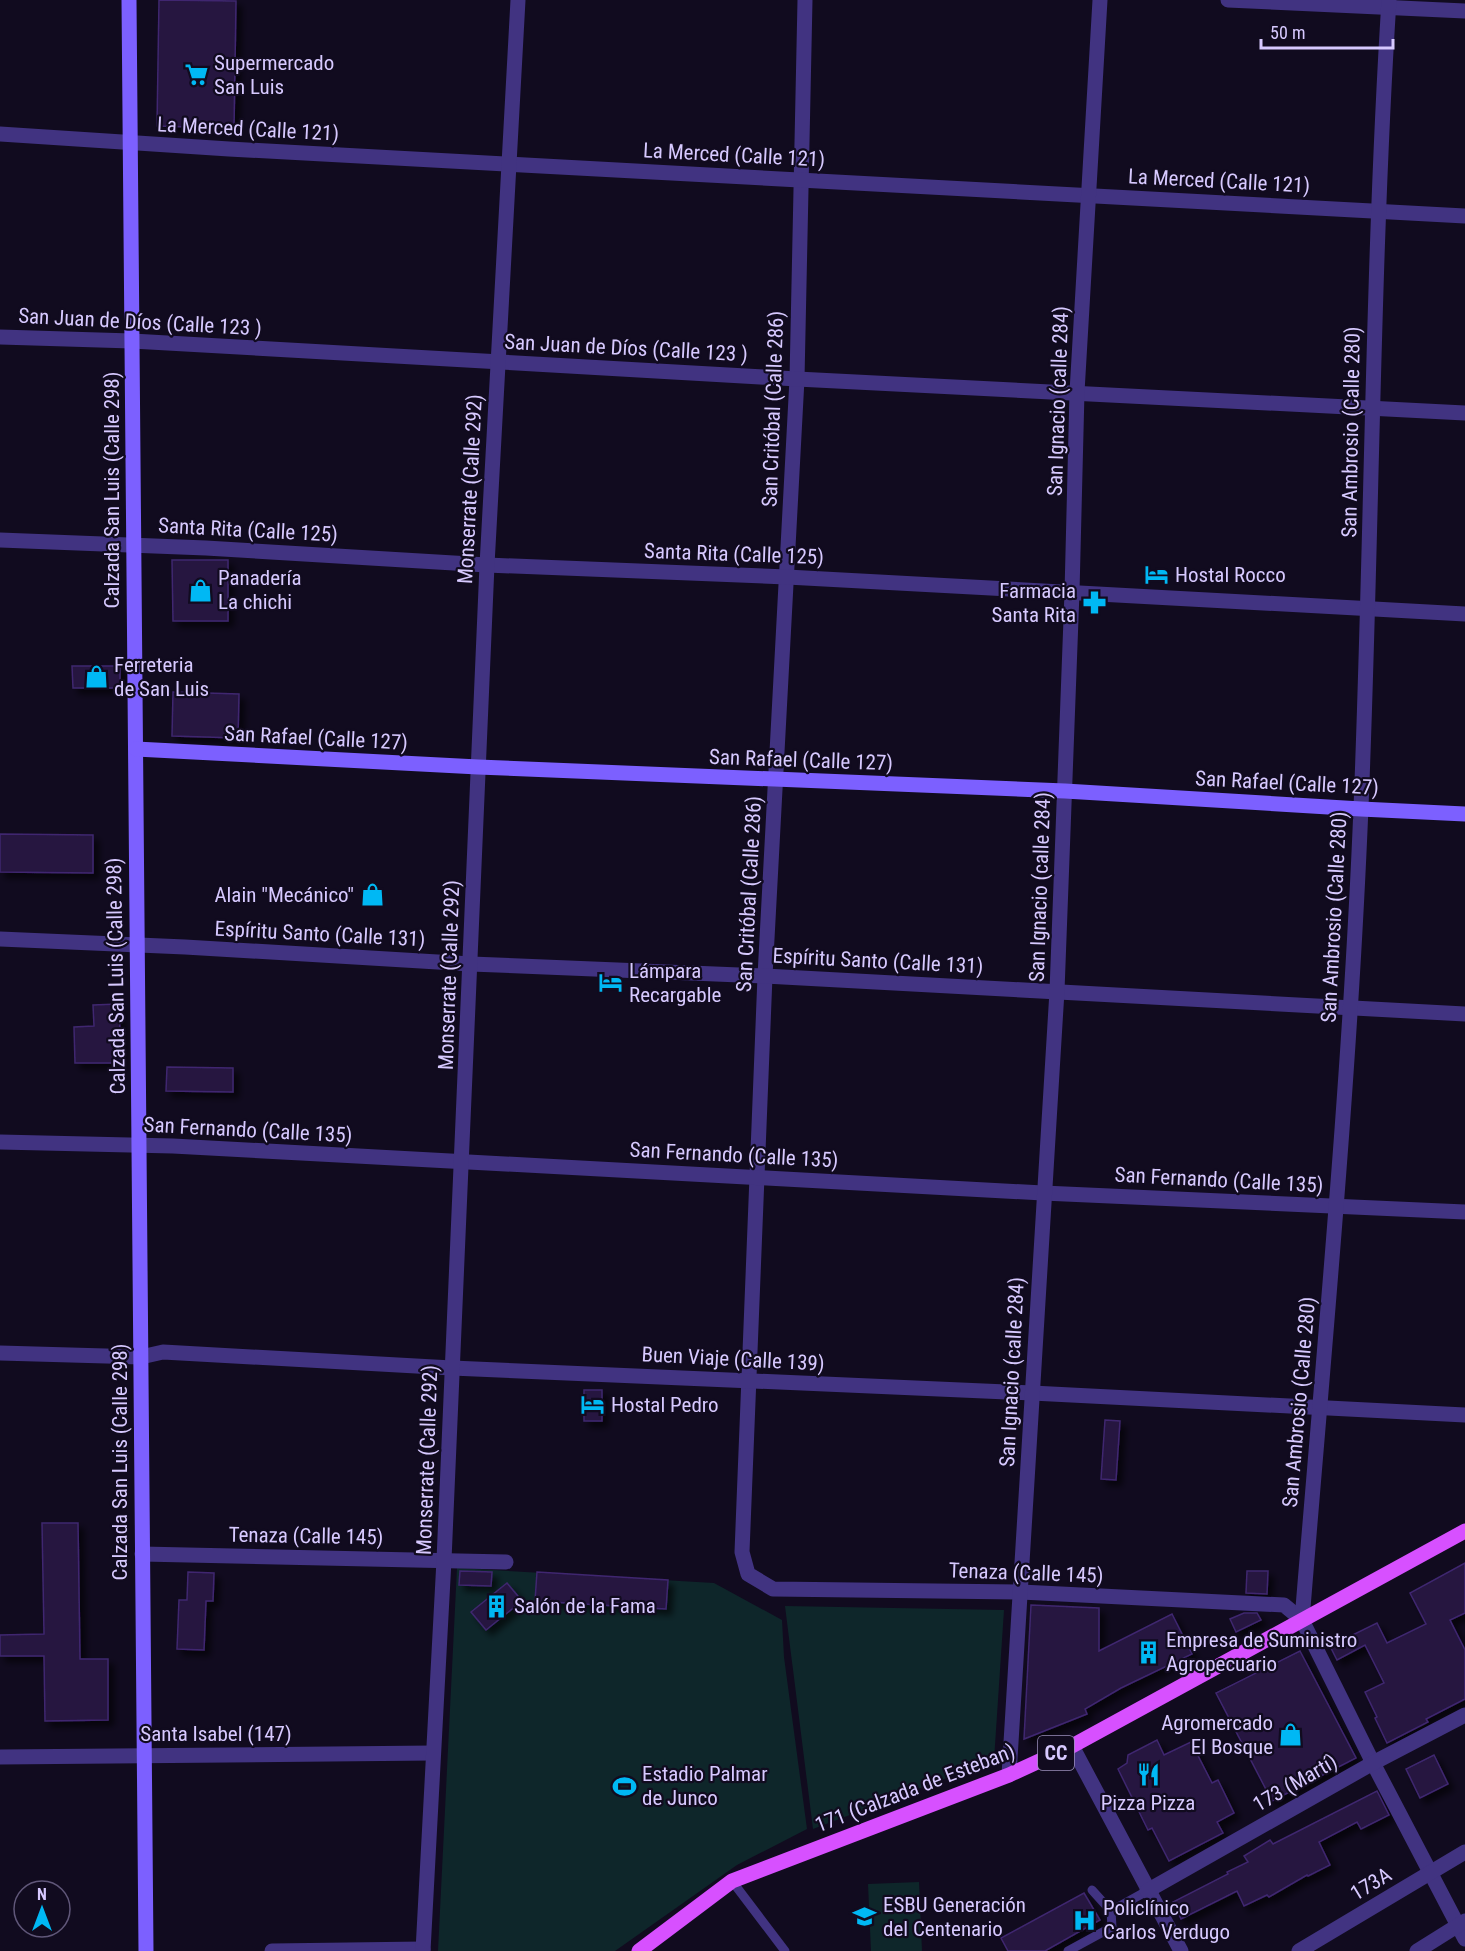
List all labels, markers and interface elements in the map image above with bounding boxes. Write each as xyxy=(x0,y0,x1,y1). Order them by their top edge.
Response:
scale bar xyxy=(1261,12,1393,50)
text: 50 m xyxy=(1270,22,1305,43)
place label: Supermercado San Luis xyxy=(214,51,334,99)
supermarket icon: Supermercado San Luis xyxy=(183,62,209,88)
street label: La Merced (Calle 121) xyxy=(156,112,340,146)
street label: La Merced (Calle 121) xyxy=(642,138,826,172)
street label: La Merced (Calle 121) xyxy=(1127,164,1311,198)
street label: San Juan de Díos (Calle 123 ) xyxy=(18,304,262,340)
street label: San Ignacio (calle 284) xyxy=(1043,306,1073,496)
street label: San Critóbal (Calle 286) xyxy=(758,310,788,508)
street label: San Ambrosio (Calle 280) xyxy=(1337,326,1365,538)
street label: San Juan de Díos (Calle 123 ) xyxy=(504,330,748,366)
street label: Calzada San Luis (Calle 298) xyxy=(100,372,124,608)
street label: Monserrate (Calle 292) xyxy=(453,394,487,584)
street label: Santa Rita (Calle 125) xyxy=(158,513,338,547)
street label: Santa Rita (Calle 125) xyxy=(644,539,824,569)
hotel icon: Hostal Rocco xyxy=(1144,562,1170,588)
place label: Hostal Rocco xyxy=(1175,563,1286,587)
place label: Panadería La chichi xyxy=(218,566,301,614)
shop icon: Panadería La chichi xyxy=(187,577,213,603)
place label: Farmacia Santa Rita xyxy=(992,579,1076,627)
pharmacy icon: Farmacia Santa Rita xyxy=(1081,590,1107,616)
place label: Ferreteria de San Luis xyxy=(114,653,209,701)
shop icon: Ferreteria de San Luis xyxy=(83,664,109,690)
street label: San Rafael (Calle 127) xyxy=(223,721,409,755)
street label: San Rafael (Calle 127) xyxy=(709,745,893,775)
street label: San Rafael (Calle 127) xyxy=(1194,766,1380,800)
street label: San Ignacio (calle 284) xyxy=(1025,792,1055,982)
street label: San Critóbal (Calle 286) xyxy=(732,795,766,993)
street label: San Ambrosio (Calle 280) xyxy=(1316,811,1352,1023)
street label: Calzada San Luis (Calle 298) xyxy=(102,857,130,1095)
street label: Monserrate (Calle 292) xyxy=(434,880,464,1070)
shop icon: Alain "Mecánico" xyxy=(359,882,385,908)
place label: Alain "Mecánico" xyxy=(214,883,354,907)
street label: Espíritu Santo (Calle 131) xyxy=(214,916,426,952)
street label: Espíritu Santo (Calle 131) xyxy=(772,943,984,979)
place label: Lámpara Recargable xyxy=(629,959,722,1007)
hotel icon: Lámpara Recargable xyxy=(598,970,624,996)
street label: San Fernando (Calle 135) xyxy=(143,1113,353,1147)
street label: San Fernando (Calle 135) xyxy=(629,1138,839,1172)
street label: San Fernando (Calle 135) xyxy=(1114,1163,1324,1197)
street label: San Ignacio (calle 284) xyxy=(995,1276,1029,1468)
street label: San Ambrosio (Calle 280) xyxy=(1278,1296,1320,1508)
street label: Buen Viaje (Calle 139) xyxy=(641,1342,825,1376)
street label: Calzada San Luis (Calle 298) xyxy=(108,1344,132,1580)
street label: Monserrate (Calle 292) xyxy=(412,1365,442,1555)
hotel icon: Hostal Pedro xyxy=(580,1392,606,1418)
place label: Hostal Pedro xyxy=(611,1393,719,1417)
street label: Tenaza (Calle 145) xyxy=(228,1523,384,1549)
street label: Tenaza (Calle 145) xyxy=(948,1558,1104,1588)
building icon: Salón de la Fama xyxy=(483,1593,509,1619)
place label: Salón de la Fama xyxy=(514,1594,656,1618)
place label: Empresa de Suministro Agropecuario xyxy=(1166,1628,1357,1676)
building icon: Empresa de Suministro Agropecuario xyxy=(1135,1639,1161,1665)
place label: Agromercado El Bosque xyxy=(1161,1711,1273,1759)
street label: Santa Isabel (147) xyxy=(140,1722,292,1746)
shop icon: Agromercado El Bosque xyxy=(1278,1722,1304,1748)
road number: CC xyxy=(1038,1736,1074,1770)
street label: 171 (Calzada de Esteban) xyxy=(812,1739,1018,1837)
street label: 173 (Martí) xyxy=(1249,1749,1341,1817)
place label: Estadio Palmar de Junco xyxy=(642,1762,768,1810)
restaurant icon: Pizza Pizza xyxy=(1135,1762,1161,1788)
sports icon: Estadio Palmar de Junco xyxy=(611,1773,637,1799)
place label: Pizza Pizza xyxy=(1101,1791,1195,1815)
street label: 173A xyxy=(1346,1863,1396,1905)
north arrow xyxy=(12,1879,72,1939)
text: N xyxy=(37,1885,47,1904)
place label: ESBU Generación del Centenario xyxy=(883,1893,1026,1941)
place label: Policlínico Carlos Verdugo xyxy=(1103,1896,1230,1944)
school or university icon: ESBU Generación del Centenario xyxy=(852,1904,878,1930)
hospital icon: Policlínico Carlos Verdugo xyxy=(1072,1907,1098,1933)

